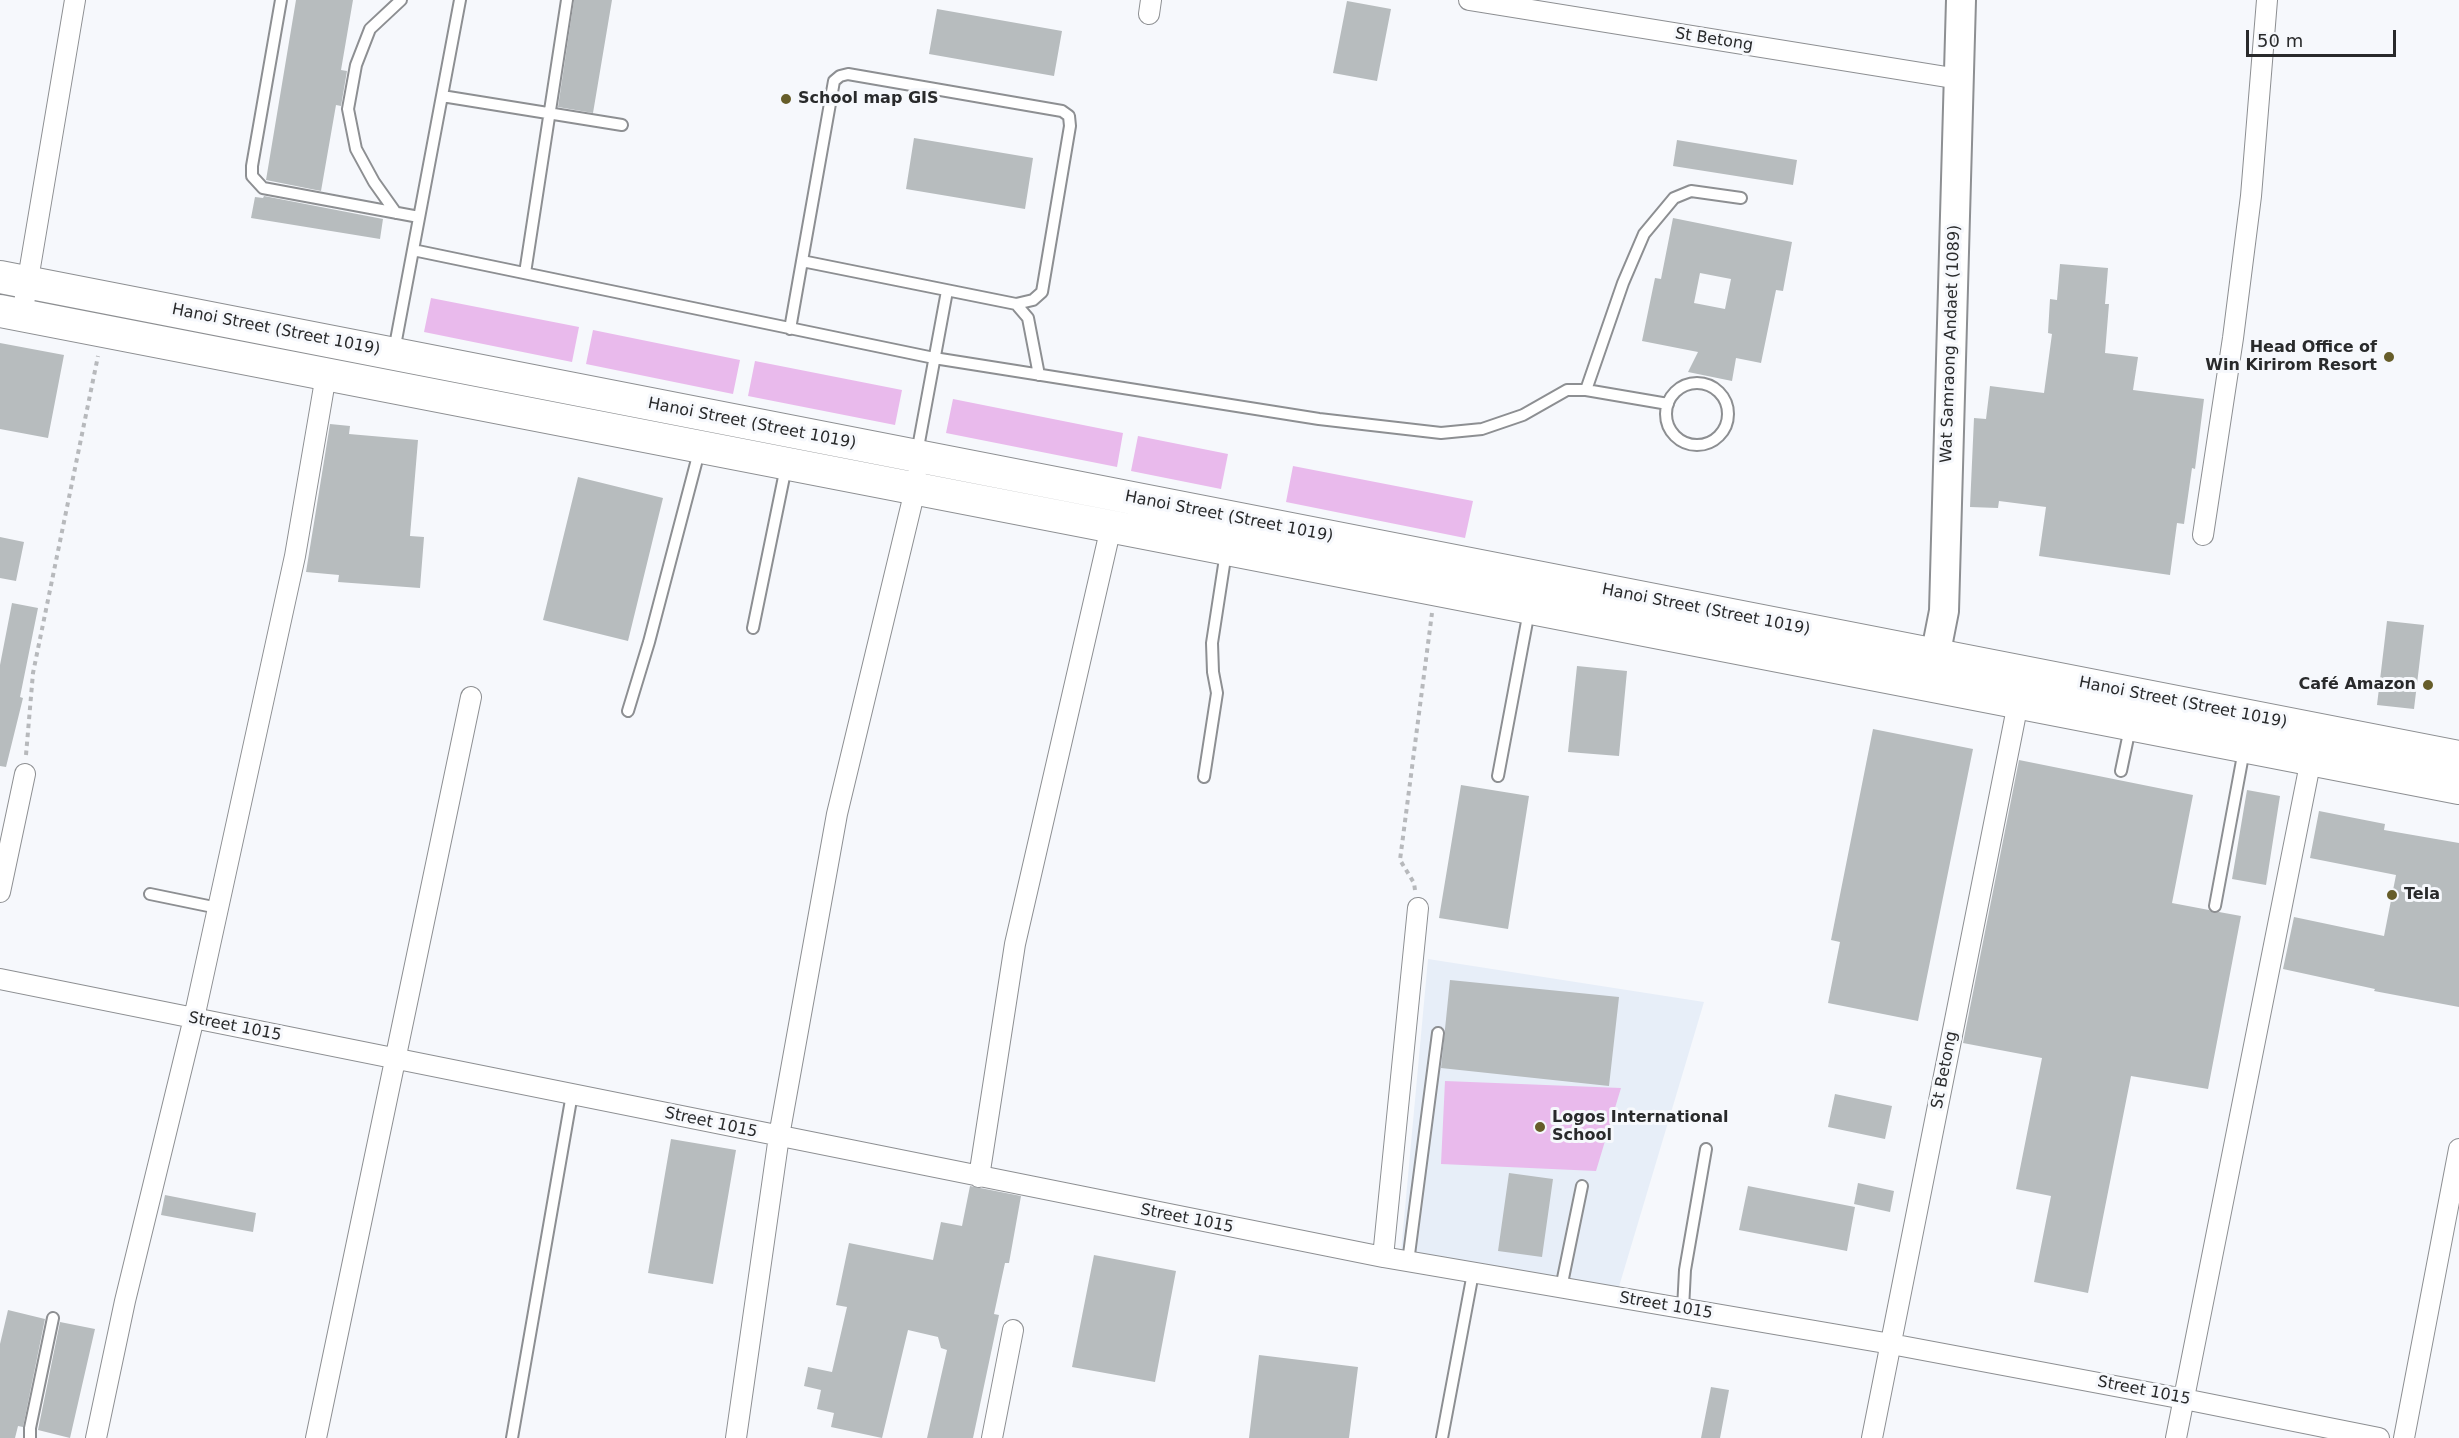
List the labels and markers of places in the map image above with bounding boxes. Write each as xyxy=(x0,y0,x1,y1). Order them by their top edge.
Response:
place label: School map GIS xyxy=(798,89,939,109)
marker: School map GIS xyxy=(779,92,793,106)
place label: Head Office of Win Kirirom Resort xyxy=(2205,338,2377,376)
marker: Head Office of Win Kirirom Resort xyxy=(2382,350,2396,364)
place label: Café Amazon xyxy=(2299,675,2416,695)
marker: Café Amazon xyxy=(2421,678,2435,692)
place label: Tela xyxy=(2404,885,2440,905)
marker: Tela xyxy=(2385,888,2399,902)
place label: Logos International School xyxy=(1552,1108,1728,1146)
marker: Logos International School xyxy=(1533,1120,1547,1134)

